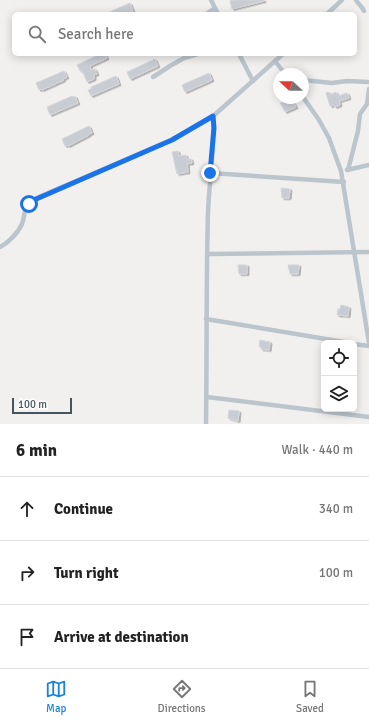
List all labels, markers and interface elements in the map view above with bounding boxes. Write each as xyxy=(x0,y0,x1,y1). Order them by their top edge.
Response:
search box xyxy=(12,12,357,56)
icon: search xyxy=(26,23,48,45)
text: Search here xyxy=(58,25,134,43)
north arrow xyxy=(273,68,309,104)
route end xyxy=(201,164,219,182)
route start xyxy=(20,195,38,213)
map controls xyxy=(321,340,357,412)
button: locate xyxy=(321,340,357,376)
button: layers xyxy=(321,376,357,412)
scale bar xyxy=(12,396,72,415)
text: 100 m xyxy=(18,398,47,411)
text: 6 min xyxy=(16,440,57,461)
text: Walk · 440 m xyxy=(282,442,353,458)
icon: ahead xyxy=(16,498,38,520)
text: Continue xyxy=(54,500,113,518)
text: 340 m xyxy=(319,501,353,517)
icon: right xyxy=(16,562,38,584)
text: Turn right xyxy=(54,564,119,582)
text: 100 m xyxy=(319,565,353,581)
icon: arrive xyxy=(16,626,38,648)
text: Arrive at destination xyxy=(54,628,189,646)
tab: Map xyxy=(45,678,67,715)
tab: Directions xyxy=(158,678,206,715)
tab: Saved xyxy=(296,678,324,715)

